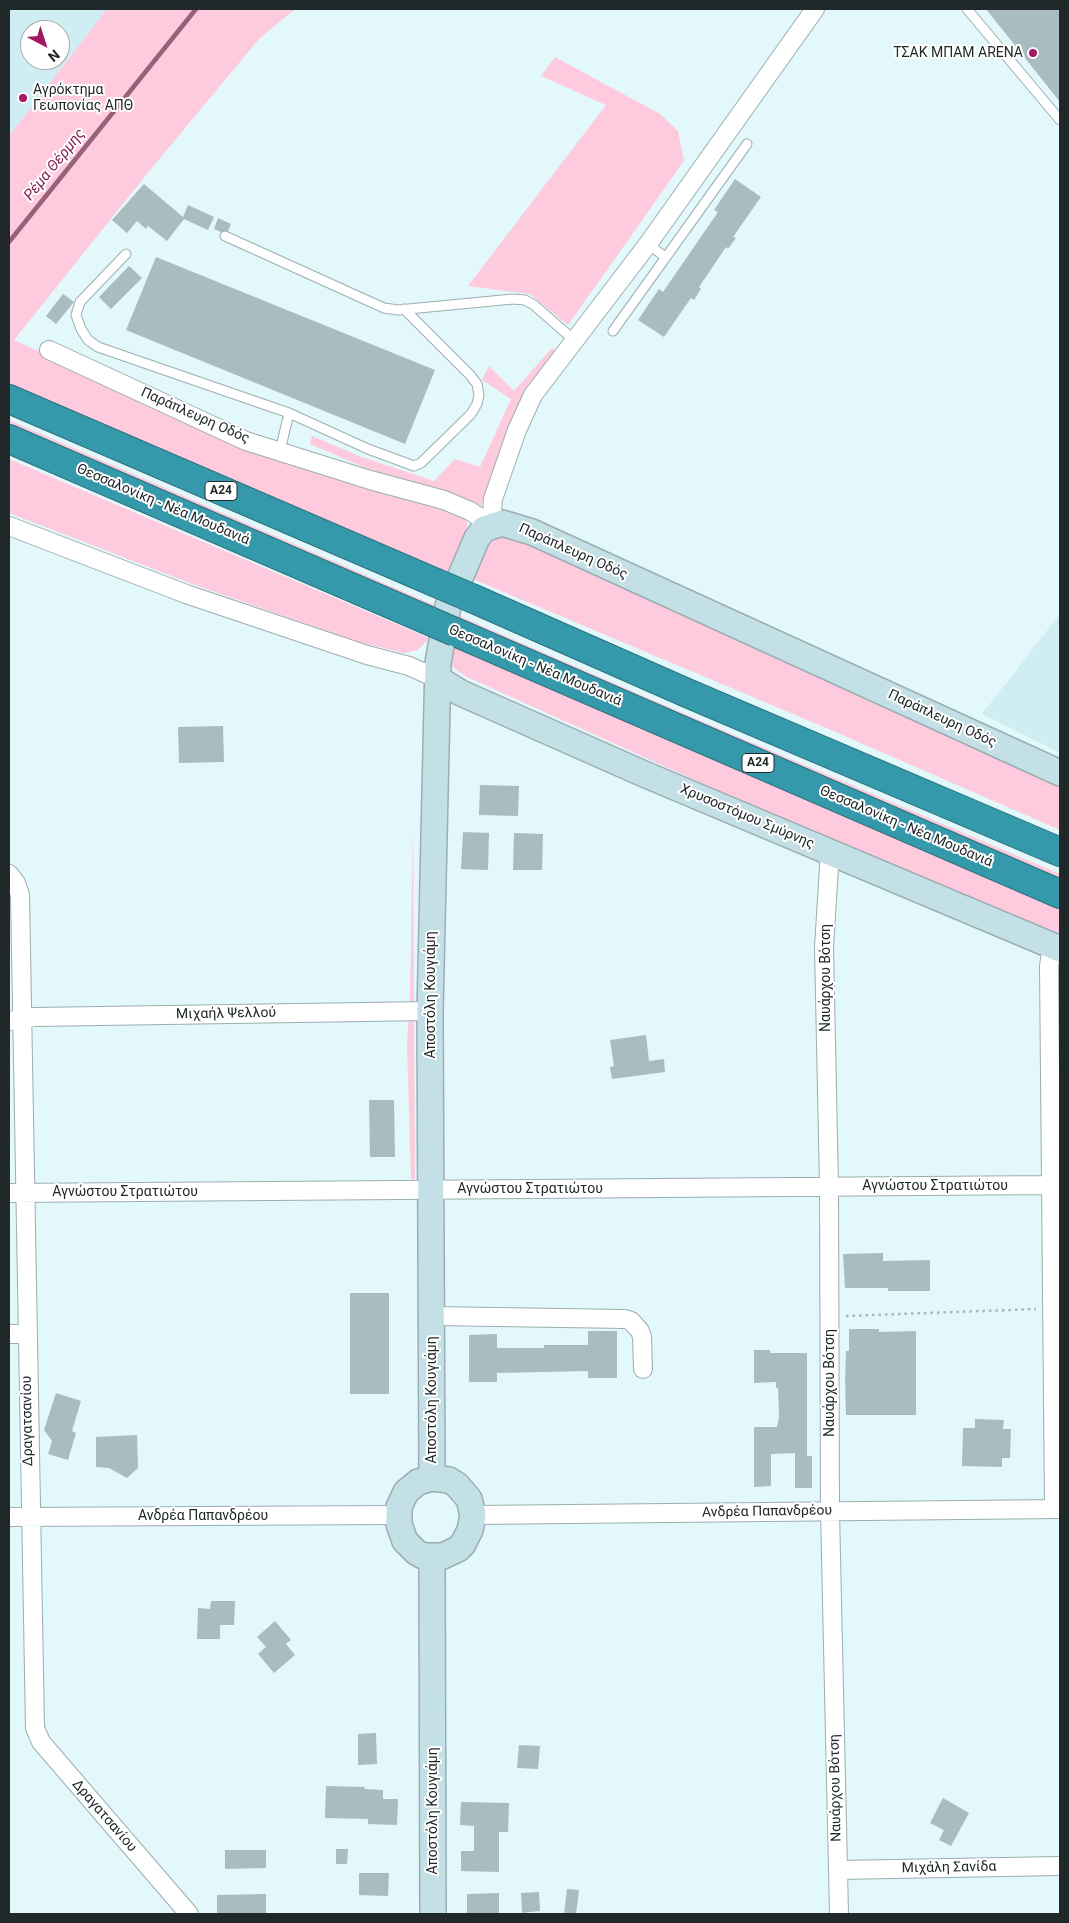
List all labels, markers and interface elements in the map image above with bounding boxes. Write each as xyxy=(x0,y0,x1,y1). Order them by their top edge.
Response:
north arrow xyxy=(20,20,70,70)
place label: ΤΣΑΚ ΜΠΑΜ ARENA xyxy=(893,45,1023,61)
text: N xyxy=(45,46,63,65)
marker: ΤΣΑΚ ΜΠΑΜ ARENA xyxy=(1027,47,1039,59)
place label: Αγρόκτημα Γεωπονίας ΑΠΘ xyxy=(33,82,133,114)
marker: Αγρόκτημα Γεωπονίας ΑΠΘ xyxy=(17,92,29,104)
water label: Ρέμα Θέρμης xyxy=(20,125,90,205)
street label: Παράπλευρη Οδός xyxy=(138,384,252,448)
street label: Θεσσαλονίκη - Νέα Μουδανιά xyxy=(74,461,252,549)
road number: Α24 xyxy=(205,482,237,501)
street label: Παράπλευρη Οδός xyxy=(516,520,630,584)
street label: Θεσσαλονίκη - Νέα Μουδανιά xyxy=(446,622,624,710)
street label: Παράπλευρη Οδός xyxy=(885,687,999,751)
road number: Α24 xyxy=(742,754,774,772)
street label: Χρυσοστόμου Σμύρνης xyxy=(677,781,817,853)
street label: Θεσσαλονίκη - Νέα Μουδανιά xyxy=(817,783,995,871)
street label: Ναυάρχου Βότση xyxy=(818,924,834,1032)
street label: Αποστόλη Κουγιάμη xyxy=(423,931,439,1059)
street label: Μιχαήλ Ψελλού xyxy=(176,1005,276,1023)
street label: Αγνώστου Στρατιώτου xyxy=(862,1178,1008,1194)
street label: Αγνώστου Στρατιώτου xyxy=(457,1181,603,1197)
street label: Αγνώστου Στρατιώτου xyxy=(52,1184,198,1200)
street label: Ναυάρχου Βότση xyxy=(822,1329,838,1437)
street label: Αποστόλη Κουγιάμη xyxy=(424,1336,440,1464)
street label: Δραγατσανίου xyxy=(19,1376,37,1466)
street label: Ανδρέα Παπανδρέου xyxy=(702,1502,832,1522)
street label: Ανδρέα Παπανδρέου xyxy=(138,1508,268,1524)
street label: Ναυάρχου Βότση xyxy=(827,1734,845,1842)
street label: Αποστόλη Κουγιάμη xyxy=(425,1747,441,1875)
street label: Δραγατσανίου xyxy=(68,1776,140,1856)
street label: Μιχάλη Σανίδα xyxy=(902,1859,996,1877)

